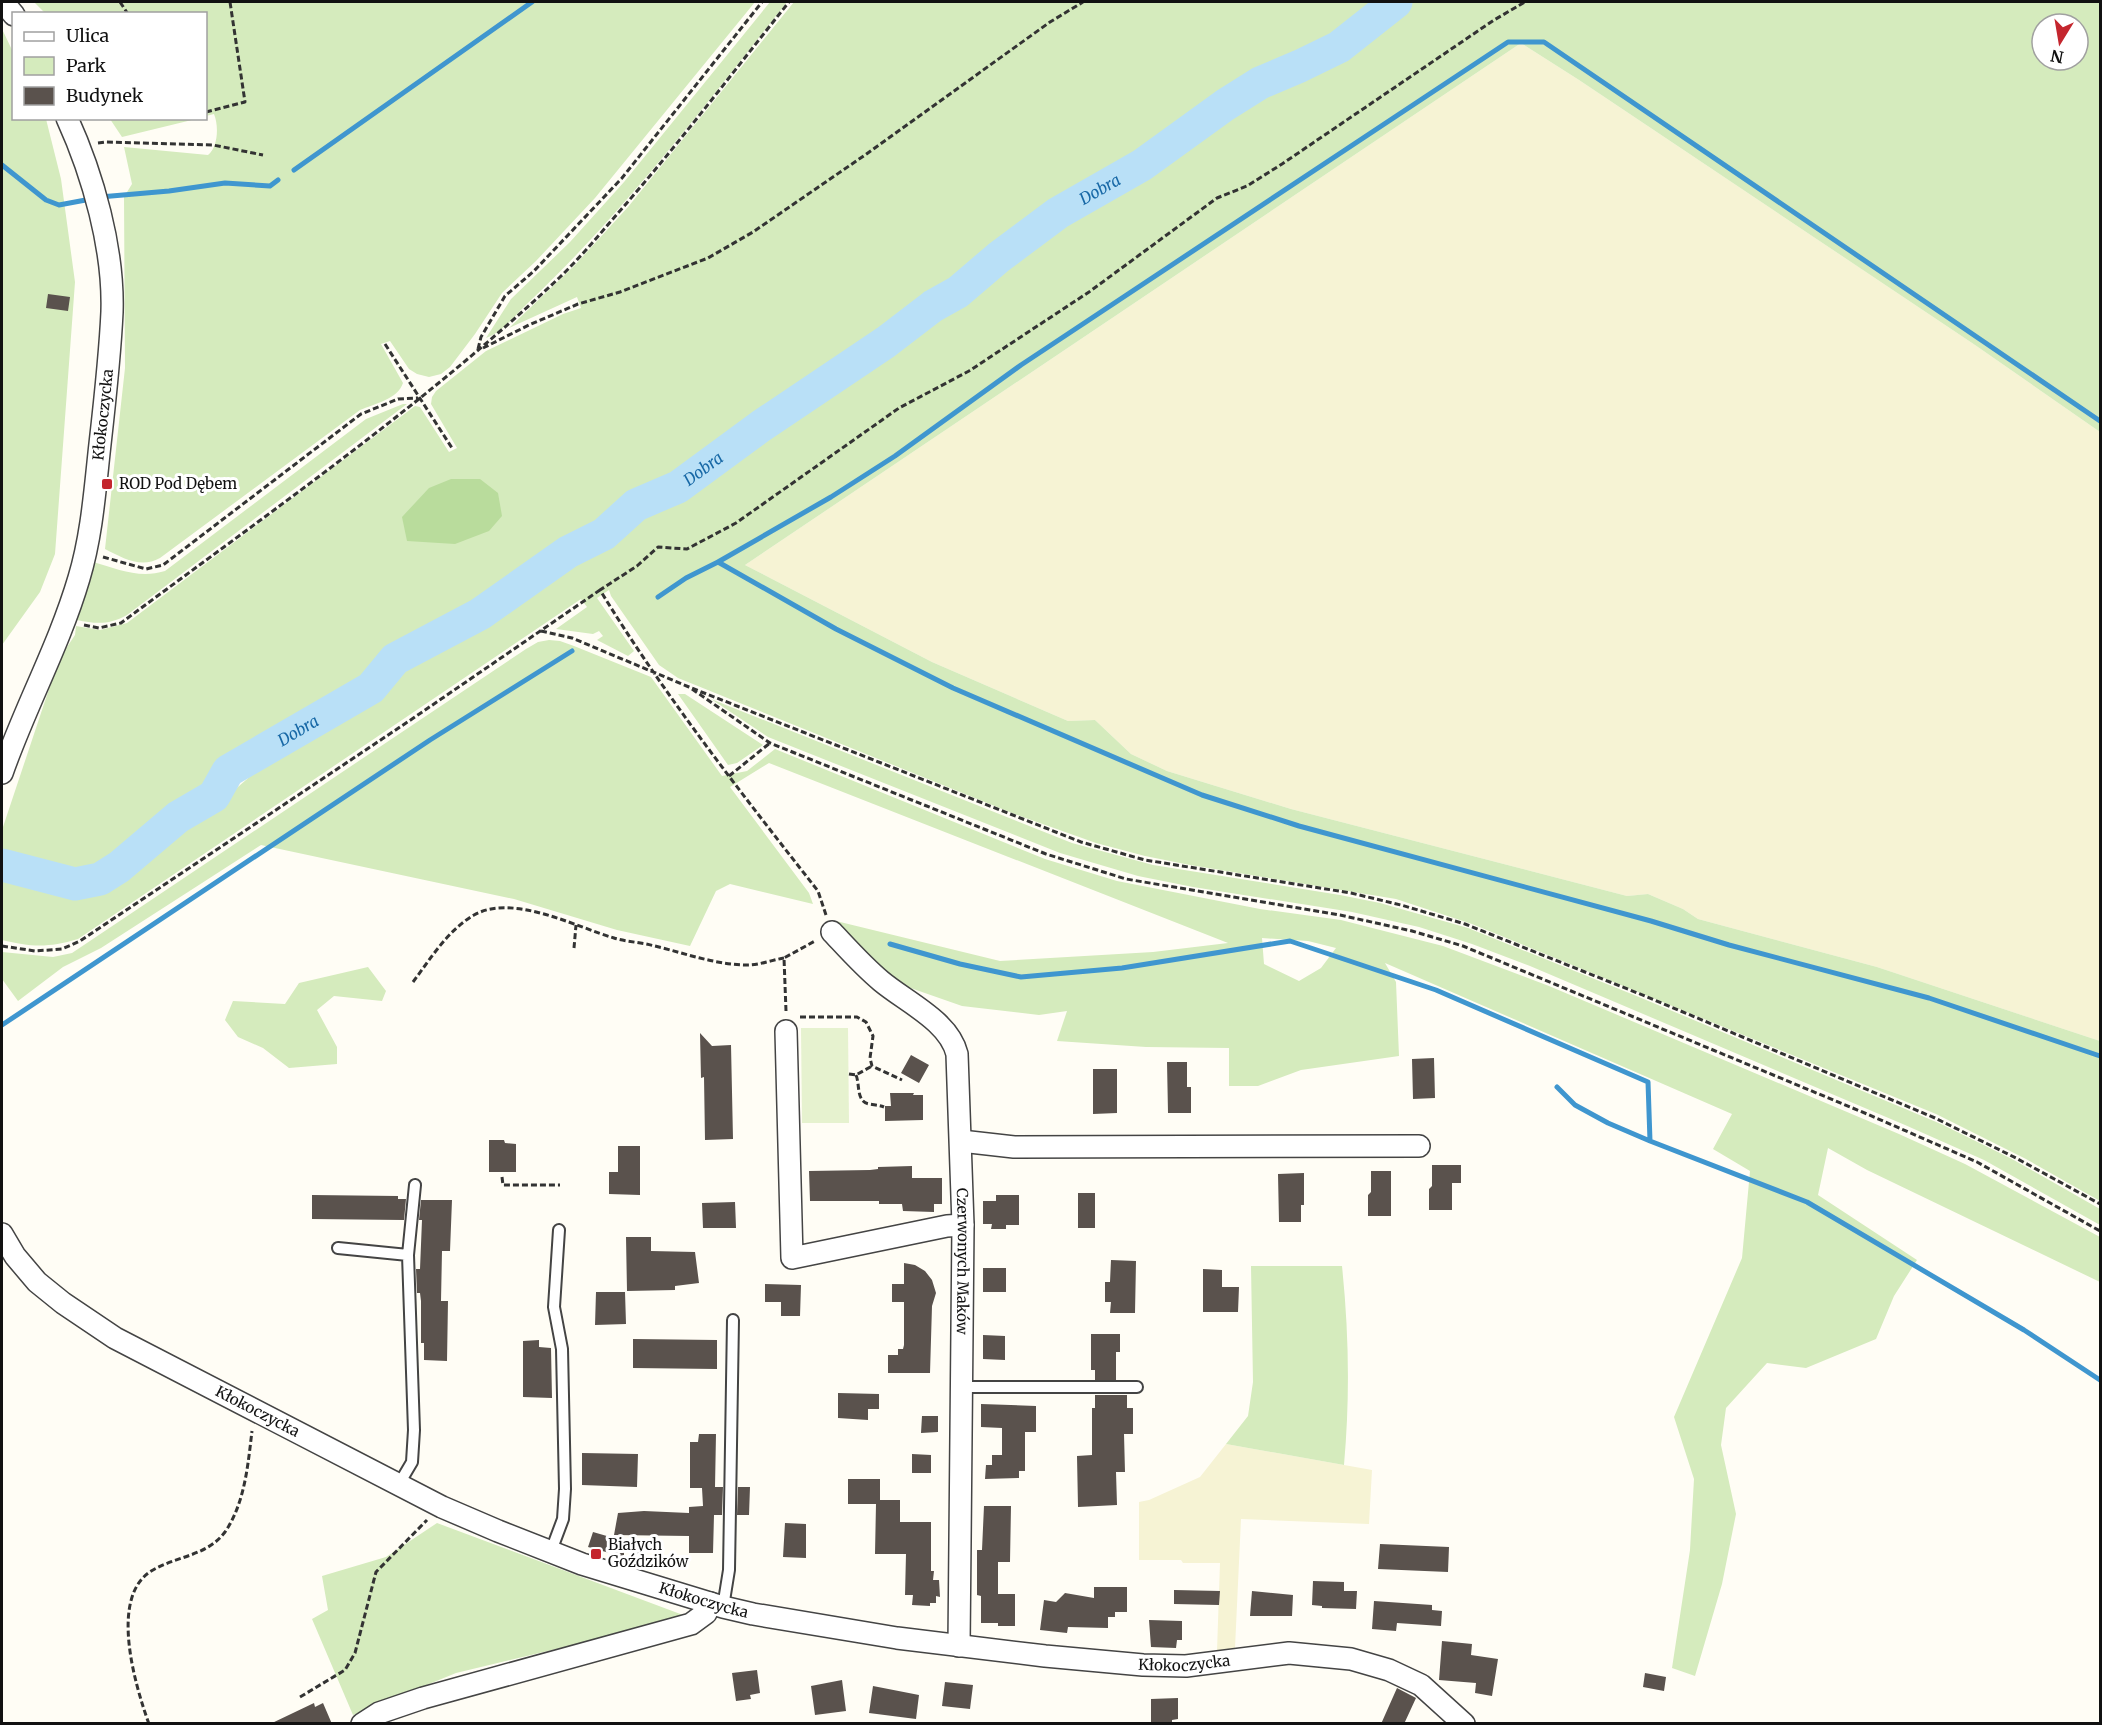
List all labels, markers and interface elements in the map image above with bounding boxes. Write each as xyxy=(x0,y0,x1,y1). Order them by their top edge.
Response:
legend xyxy=(12,12,207,120)
north arrow xyxy=(2030,12,2090,72)
text: Ulica xyxy=(66,24,110,47)
text: N xyxy=(2049,46,2065,68)
text: Park xyxy=(66,54,107,77)
text: Budynek xyxy=(66,84,144,107)
water label: Dobra xyxy=(1075,170,1124,209)
street label: Kłokoczycka xyxy=(88,368,117,462)
water label: Dobra xyxy=(678,447,727,490)
place label: ROD Pod Dębem xyxy=(119,474,237,493)
marker: ROD Pod Dębem xyxy=(100,477,114,491)
water label: Dobra xyxy=(273,711,322,751)
street label: Czerwonych Maków xyxy=(953,1187,973,1335)
street label: Kłokoczycka xyxy=(212,1382,303,1441)
place label: Białych Goździków xyxy=(608,1535,689,1571)
marker: Białych Goździków xyxy=(589,1547,603,1561)
street label: Kłokoczycka xyxy=(657,1578,750,1622)
street label: Kłokoczycka xyxy=(1138,1651,1231,1675)

